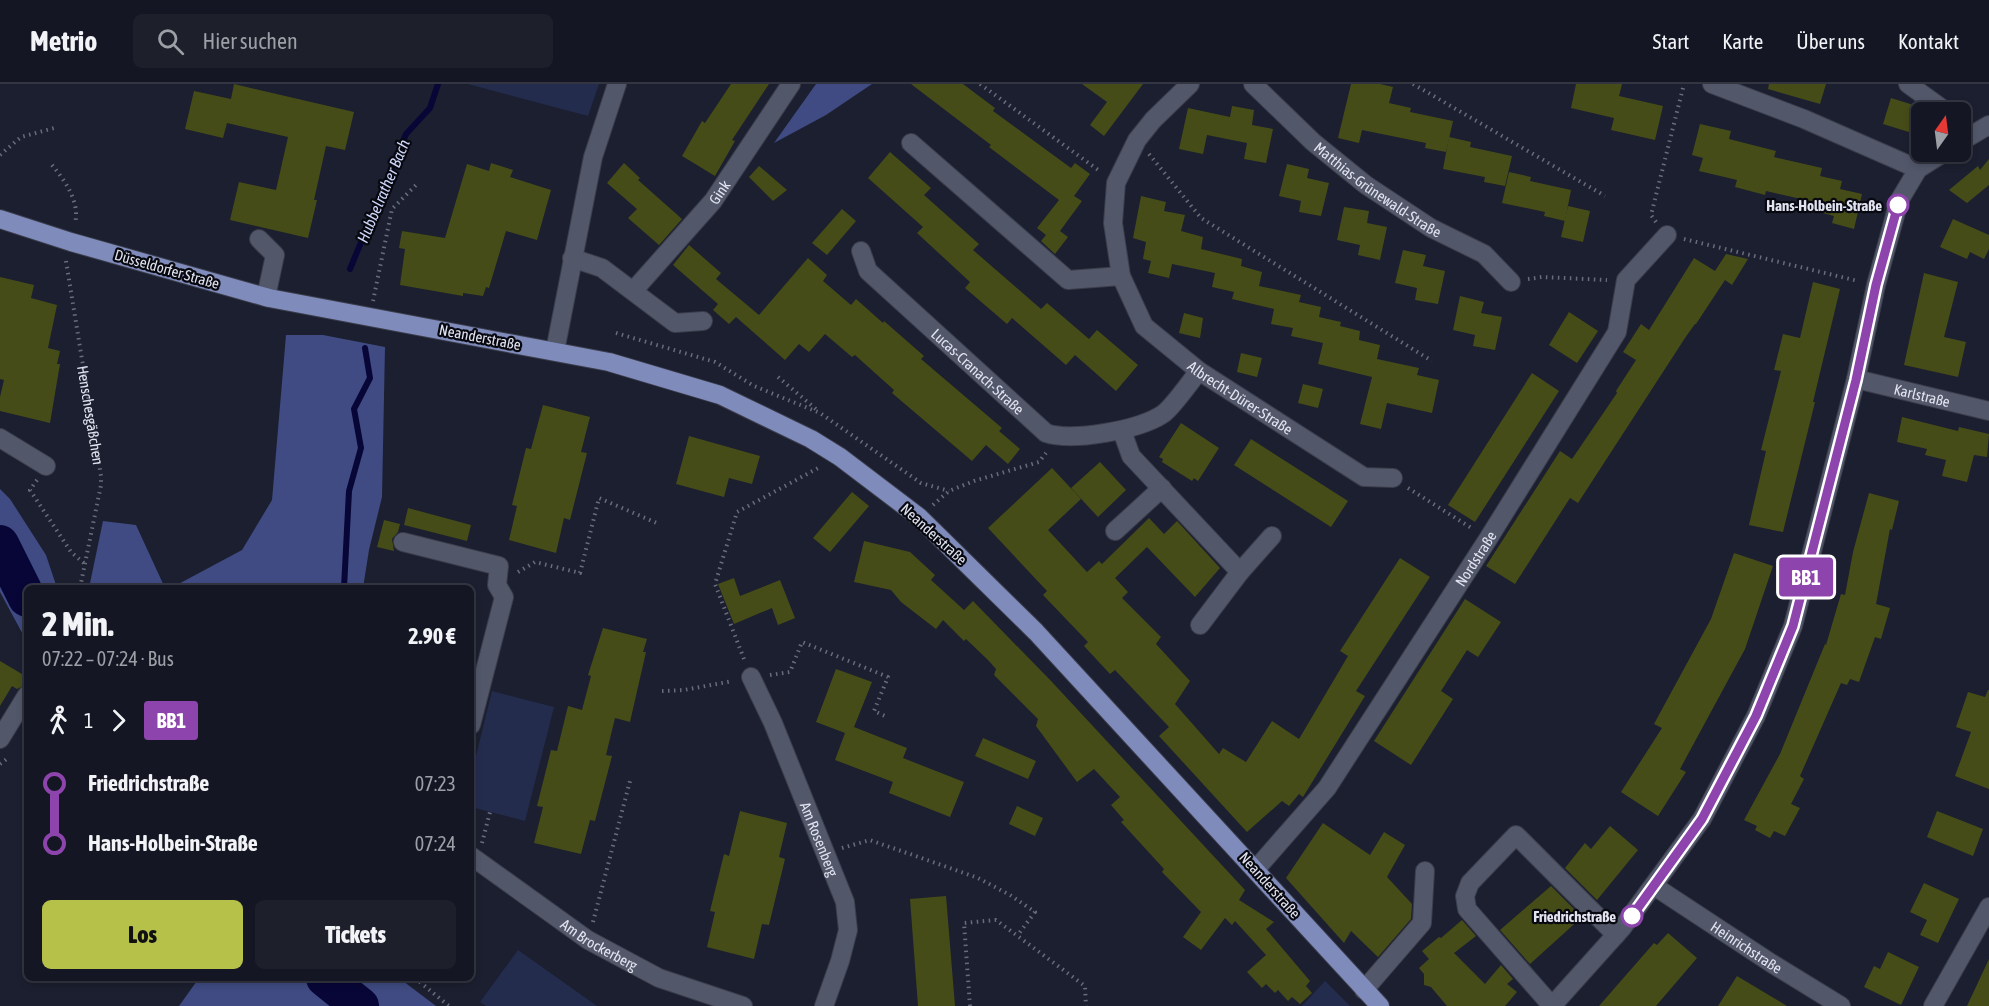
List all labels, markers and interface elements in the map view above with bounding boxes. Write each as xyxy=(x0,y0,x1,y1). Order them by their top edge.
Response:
search box xyxy=(133,14,553,68)
text: Metrio xyxy=(30,25,97,57)
icon: search xyxy=(154,25,187,58)
text: Hier suchen xyxy=(202,28,298,54)
text: Start xyxy=(1653,29,1689,53)
text: Karte xyxy=(1722,29,1763,53)
text: Über uns xyxy=(1796,29,1865,53)
text: Kontakt xyxy=(1898,29,1959,53)
north arrow xyxy=(1911,102,1971,162)
map controls xyxy=(1911,102,1971,162)
water label: Hubbelrather Bach xyxy=(353,136,413,245)
street label: Matthias-Grünewald-Straße xyxy=(1311,138,1444,240)
street label: Gink xyxy=(705,176,733,207)
marker: Hans-Holbein-Straße xyxy=(1887,194,1909,216)
place label: Hans-Holbein-Straße xyxy=(1766,197,1882,214)
street label: Düsseldorfer Straße xyxy=(113,246,222,292)
street label: Neanderstraße xyxy=(438,321,522,353)
street label: Lucas-Cranach-Straße xyxy=(928,325,1028,418)
street label: Albrecht-Dürer-Straße xyxy=(1185,357,1296,438)
street label: Henschesgäßchen xyxy=(75,364,108,466)
street label: Karlstraße xyxy=(1892,380,1952,410)
street label: Neanderstraße xyxy=(898,500,971,568)
street label: Nordstraße xyxy=(1451,528,1499,589)
line badge: BB1 xyxy=(1772,558,1840,596)
text: BB1 xyxy=(1791,565,1821,589)
text: 2 Min. xyxy=(42,605,114,643)
text: 2.90 € xyxy=(408,623,456,649)
text: 07:22 – 07:24 · Bus xyxy=(42,647,174,670)
icon: walk xyxy=(42,704,75,737)
icon: forward xyxy=(102,704,135,737)
text: BB1 xyxy=(156,708,186,732)
text: 1 xyxy=(84,709,93,732)
text: Friedrichstraße xyxy=(88,770,209,796)
text: 07:23 xyxy=(415,772,456,795)
street label: Am Rosenberg xyxy=(797,799,842,879)
text: Hans-Holbein-Straße xyxy=(88,830,258,856)
text: 07:24 xyxy=(415,832,456,855)
street label: Neanderstraße xyxy=(1236,849,1304,922)
button: Los xyxy=(42,900,243,969)
button: Tickets xyxy=(255,900,456,969)
marker: Friedrichstraße xyxy=(1621,905,1643,927)
place label: Friedrichstraße xyxy=(1533,908,1616,925)
street label: Am Brockerberg xyxy=(558,915,641,974)
street label: Heinrichstraße xyxy=(1708,917,1786,976)

